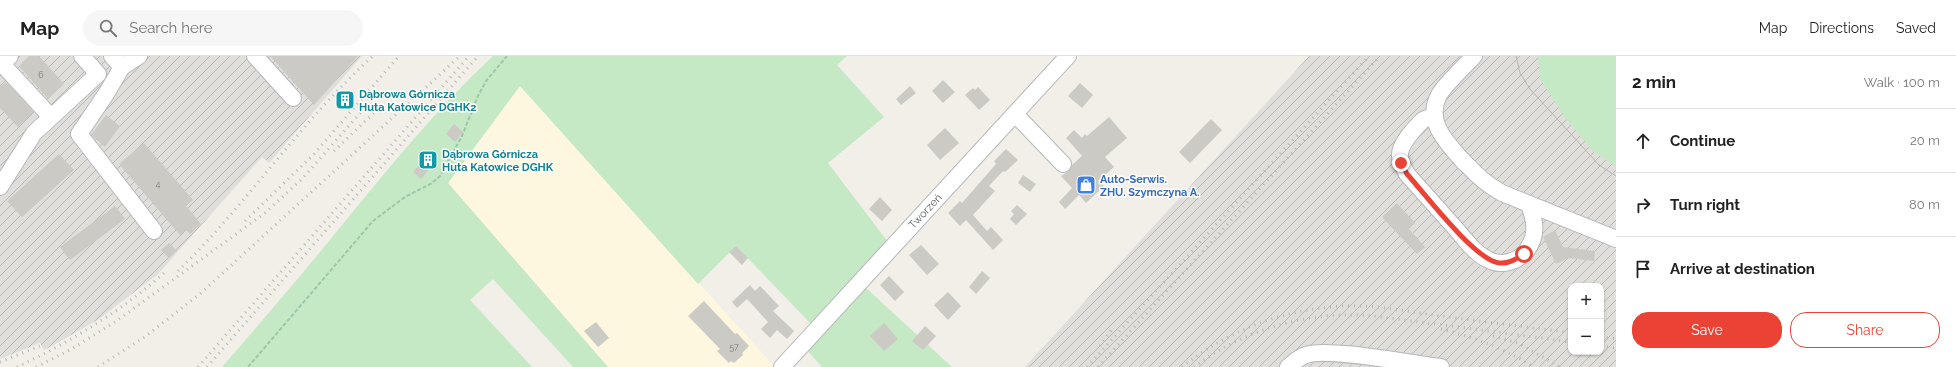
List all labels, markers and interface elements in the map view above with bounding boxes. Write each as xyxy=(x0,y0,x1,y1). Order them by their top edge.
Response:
search box xyxy=(83,10,363,46)
text: Map xyxy=(20,17,59,39)
icon: search xyxy=(97,17,119,39)
text: Search here xyxy=(129,19,213,37)
text: Map xyxy=(1759,20,1787,36)
text: Directions xyxy=(1809,20,1874,36)
text: Saved xyxy=(1896,20,1936,36)
house number: 6 xyxy=(38,70,44,80)
text: 2 min xyxy=(1632,72,1676,92)
text: Walk · 100 m xyxy=(1864,75,1940,90)
place label: Dąbrowa Górnicza Huta Katowice DGHK2 xyxy=(359,88,476,114)
building icon: Dąbrowa Górnicza Huta Katowice DGHK2 xyxy=(334,89,356,111)
icon: ahead xyxy=(1632,130,1654,152)
text: Continue xyxy=(1670,132,1735,150)
text: 20 m xyxy=(1910,133,1940,148)
place label: Dąbrowa Górnicza Huta Katowice DGHK xyxy=(442,148,554,174)
building icon: Dąbrowa Górnicza Huta Katowice DGHK xyxy=(417,149,439,171)
route end xyxy=(1392,154,1410,172)
place label: Auto-Serwis. ZHU. Szymczyna A. xyxy=(1100,173,1200,199)
shop icon: Auto-Serwis. ZHU. Szymczyna A. xyxy=(1075,174,1097,196)
house number: 4 xyxy=(156,179,161,189)
street label: Tworzeń xyxy=(906,191,945,232)
icon: right xyxy=(1632,194,1654,216)
text: Turn right xyxy=(1670,196,1740,214)
text: 80 m xyxy=(1909,197,1940,212)
route start xyxy=(1515,245,1533,263)
icon: arrive xyxy=(1632,258,1654,280)
text: Arrive at destination xyxy=(1670,260,1815,278)
map controls xyxy=(1568,283,1604,355)
button: + xyxy=(1568,283,1604,319)
button: Save xyxy=(1632,312,1782,348)
button: Share xyxy=(1790,312,1940,348)
button: − xyxy=(1568,319,1604,355)
house number: 57 xyxy=(729,342,739,352)

